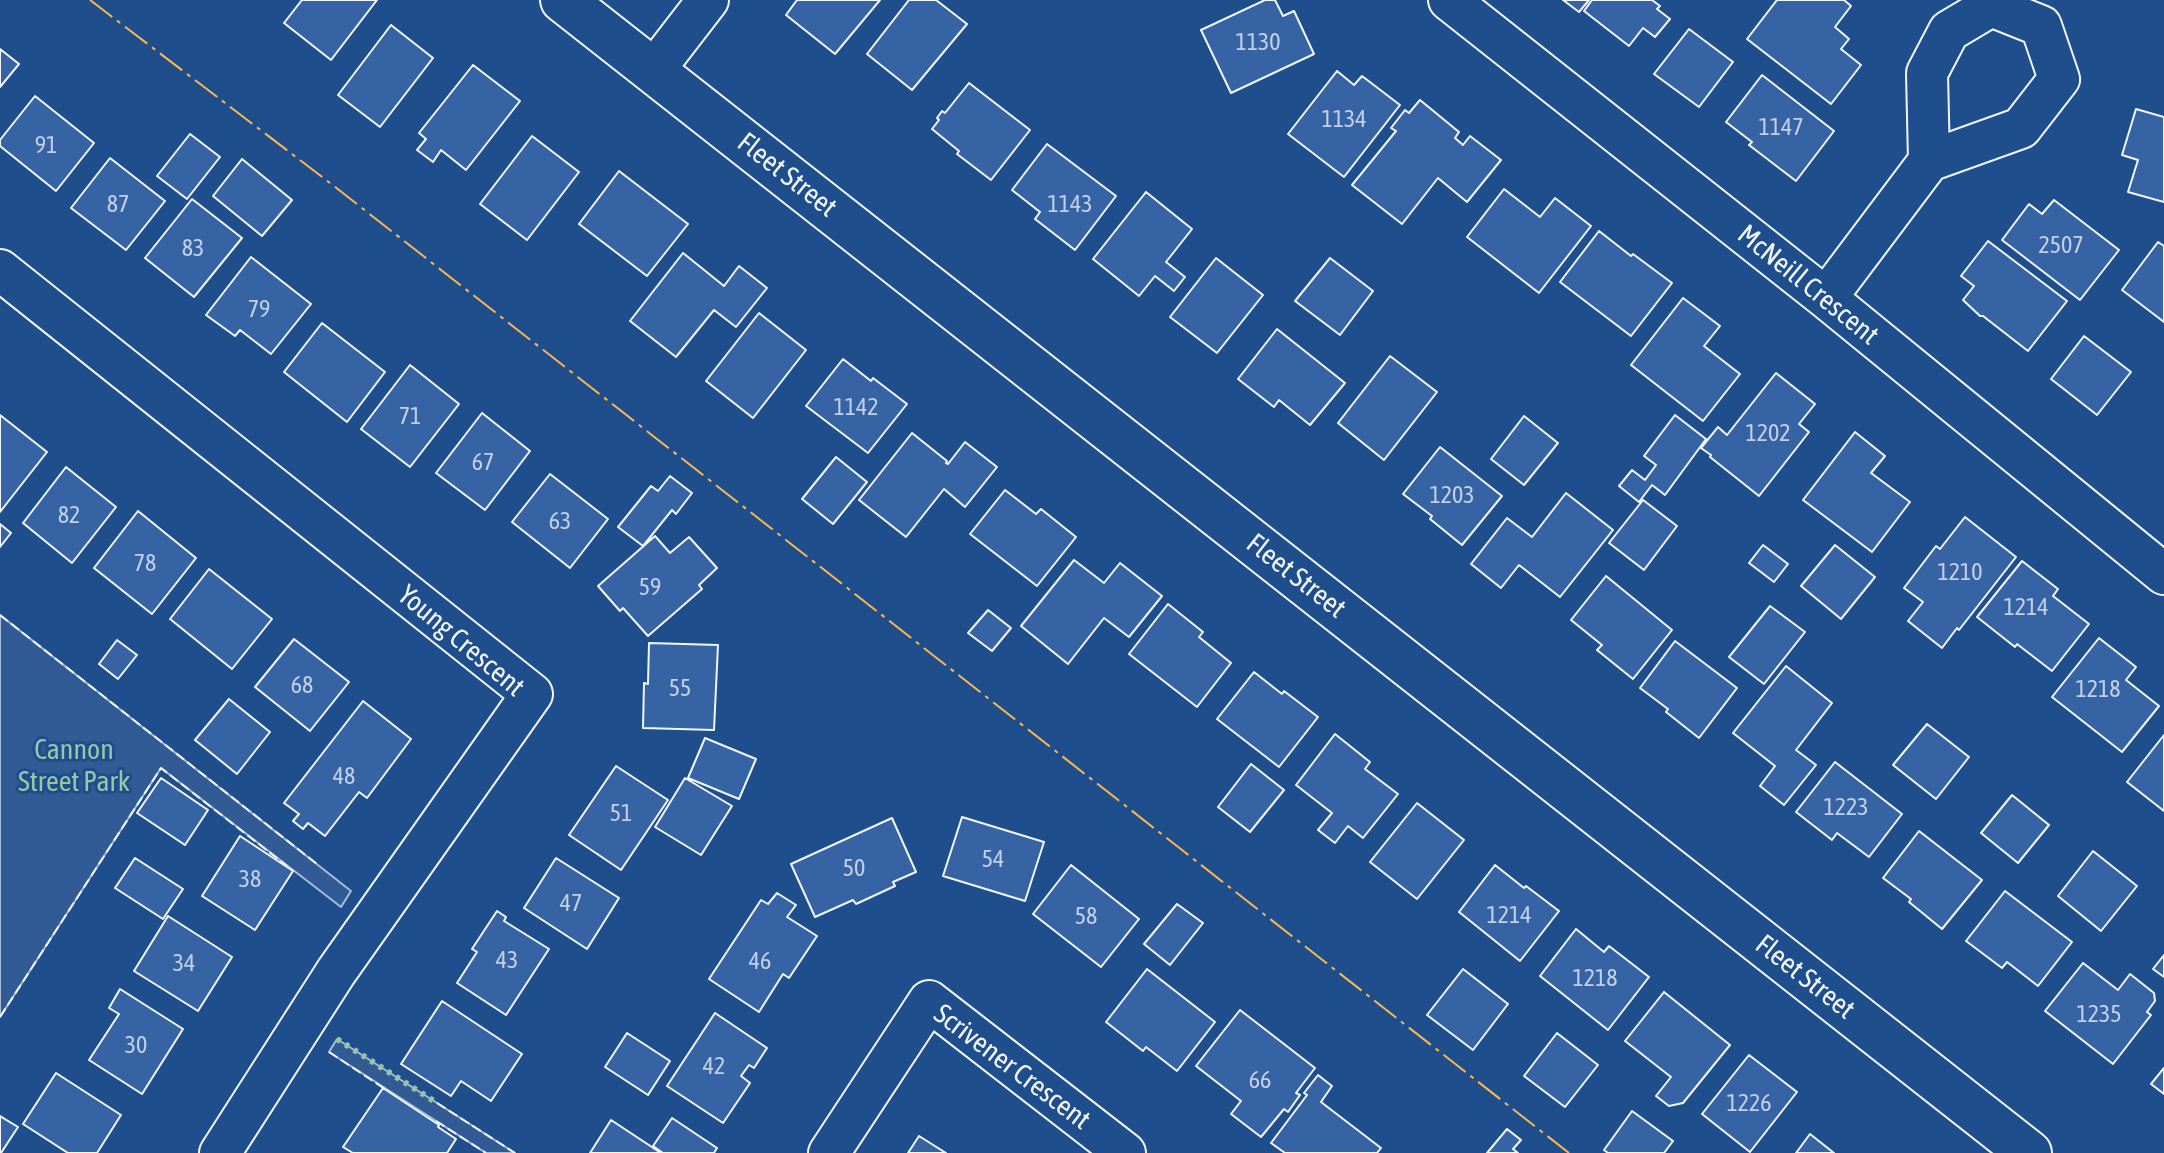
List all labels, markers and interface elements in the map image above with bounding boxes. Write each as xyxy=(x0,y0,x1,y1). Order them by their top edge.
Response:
house number: 1130 xyxy=(1235,28,1281,56)
house number: 1134 xyxy=(1321,105,1367,133)
house number: 1147 xyxy=(1758,113,1804,141)
street label: Fleet Street xyxy=(731,126,843,224)
house number: 91 xyxy=(35,131,57,159)
house number: 87 xyxy=(107,190,129,218)
house number: 1143 xyxy=(1047,190,1093,218)
street label: McNeill Crescent xyxy=(1731,218,1885,352)
house number: 2507 xyxy=(2038,231,2084,259)
house number: 83 xyxy=(182,234,204,262)
house number: 79 xyxy=(248,295,270,323)
house number: 1142 xyxy=(833,393,879,421)
house number: 71 xyxy=(399,402,421,430)
house number: 1202 xyxy=(1745,419,1791,447)
house number: 67 xyxy=(472,448,494,476)
house number: 1203 xyxy=(1429,481,1475,509)
house number: 82 xyxy=(58,501,80,529)
house number: 63 xyxy=(549,507,571,535)
street label: Fleet Street xyxy=(1240,527,1352,625)
house number: 78 xyxy=(134,549,156,577)
house number: 1210 xyxy=(1937,558,1983,586)
house number: 59 xyxy=(639,573,661,601)
street label: Young Crescent xyxy=(391,578,531,704)
house number: 1214 xyxy=(2003,593,2049,621)
house number: 68 xyxy=(291,671,313,699)
house number: 55 xyxy=(669,674,691,702)
house number: 1218 xyxy=(2075,675,2121,703)
park label: Cannon Street Park xyxy=(18,733,130,799)
house number: 48 xyxy=(333,762,355,790)
house number: 1223 xyxy=(1823,793,1869,821)
house number: 51 xyxy=(610,799,632,827)
house number: 54 xyxy=(982,845,1004,873)
house number: 50 xyxy=(843,854,865,882)
house number: 38 xyxy=(239,865,261,893)
house number: 47 xyxy=(560,889,582,917)
house number: 1214 xyxy=(1486,901,1532,929)
house number: 58 xyxy=(1075,902,1097,930)
street label: Fleet Street xyxy=(1749,928,1861,1026)
house number: 43 xyxy=(496,946,518,974)
house number: 46 xyxy=(749,947,771,975)
house number: 34 xyxy=(173,949,195,977)
house number: 1218 xyxy=(1572,964,1618,992)
street label: Scrivener Crescent xyxy=(927,997,1097,1137)
house number: 1235 xyxy=(2076,1000,2122,1028)
house number: 30 xyxy=(125,1031,147,1059)
house number: 42 xyxy=(703,1052,725,1080)
house number: 66 xyxy=(1249,1066,1271,1094)
house number: 1226 xyxy=(1726,1089,1772,1117)

